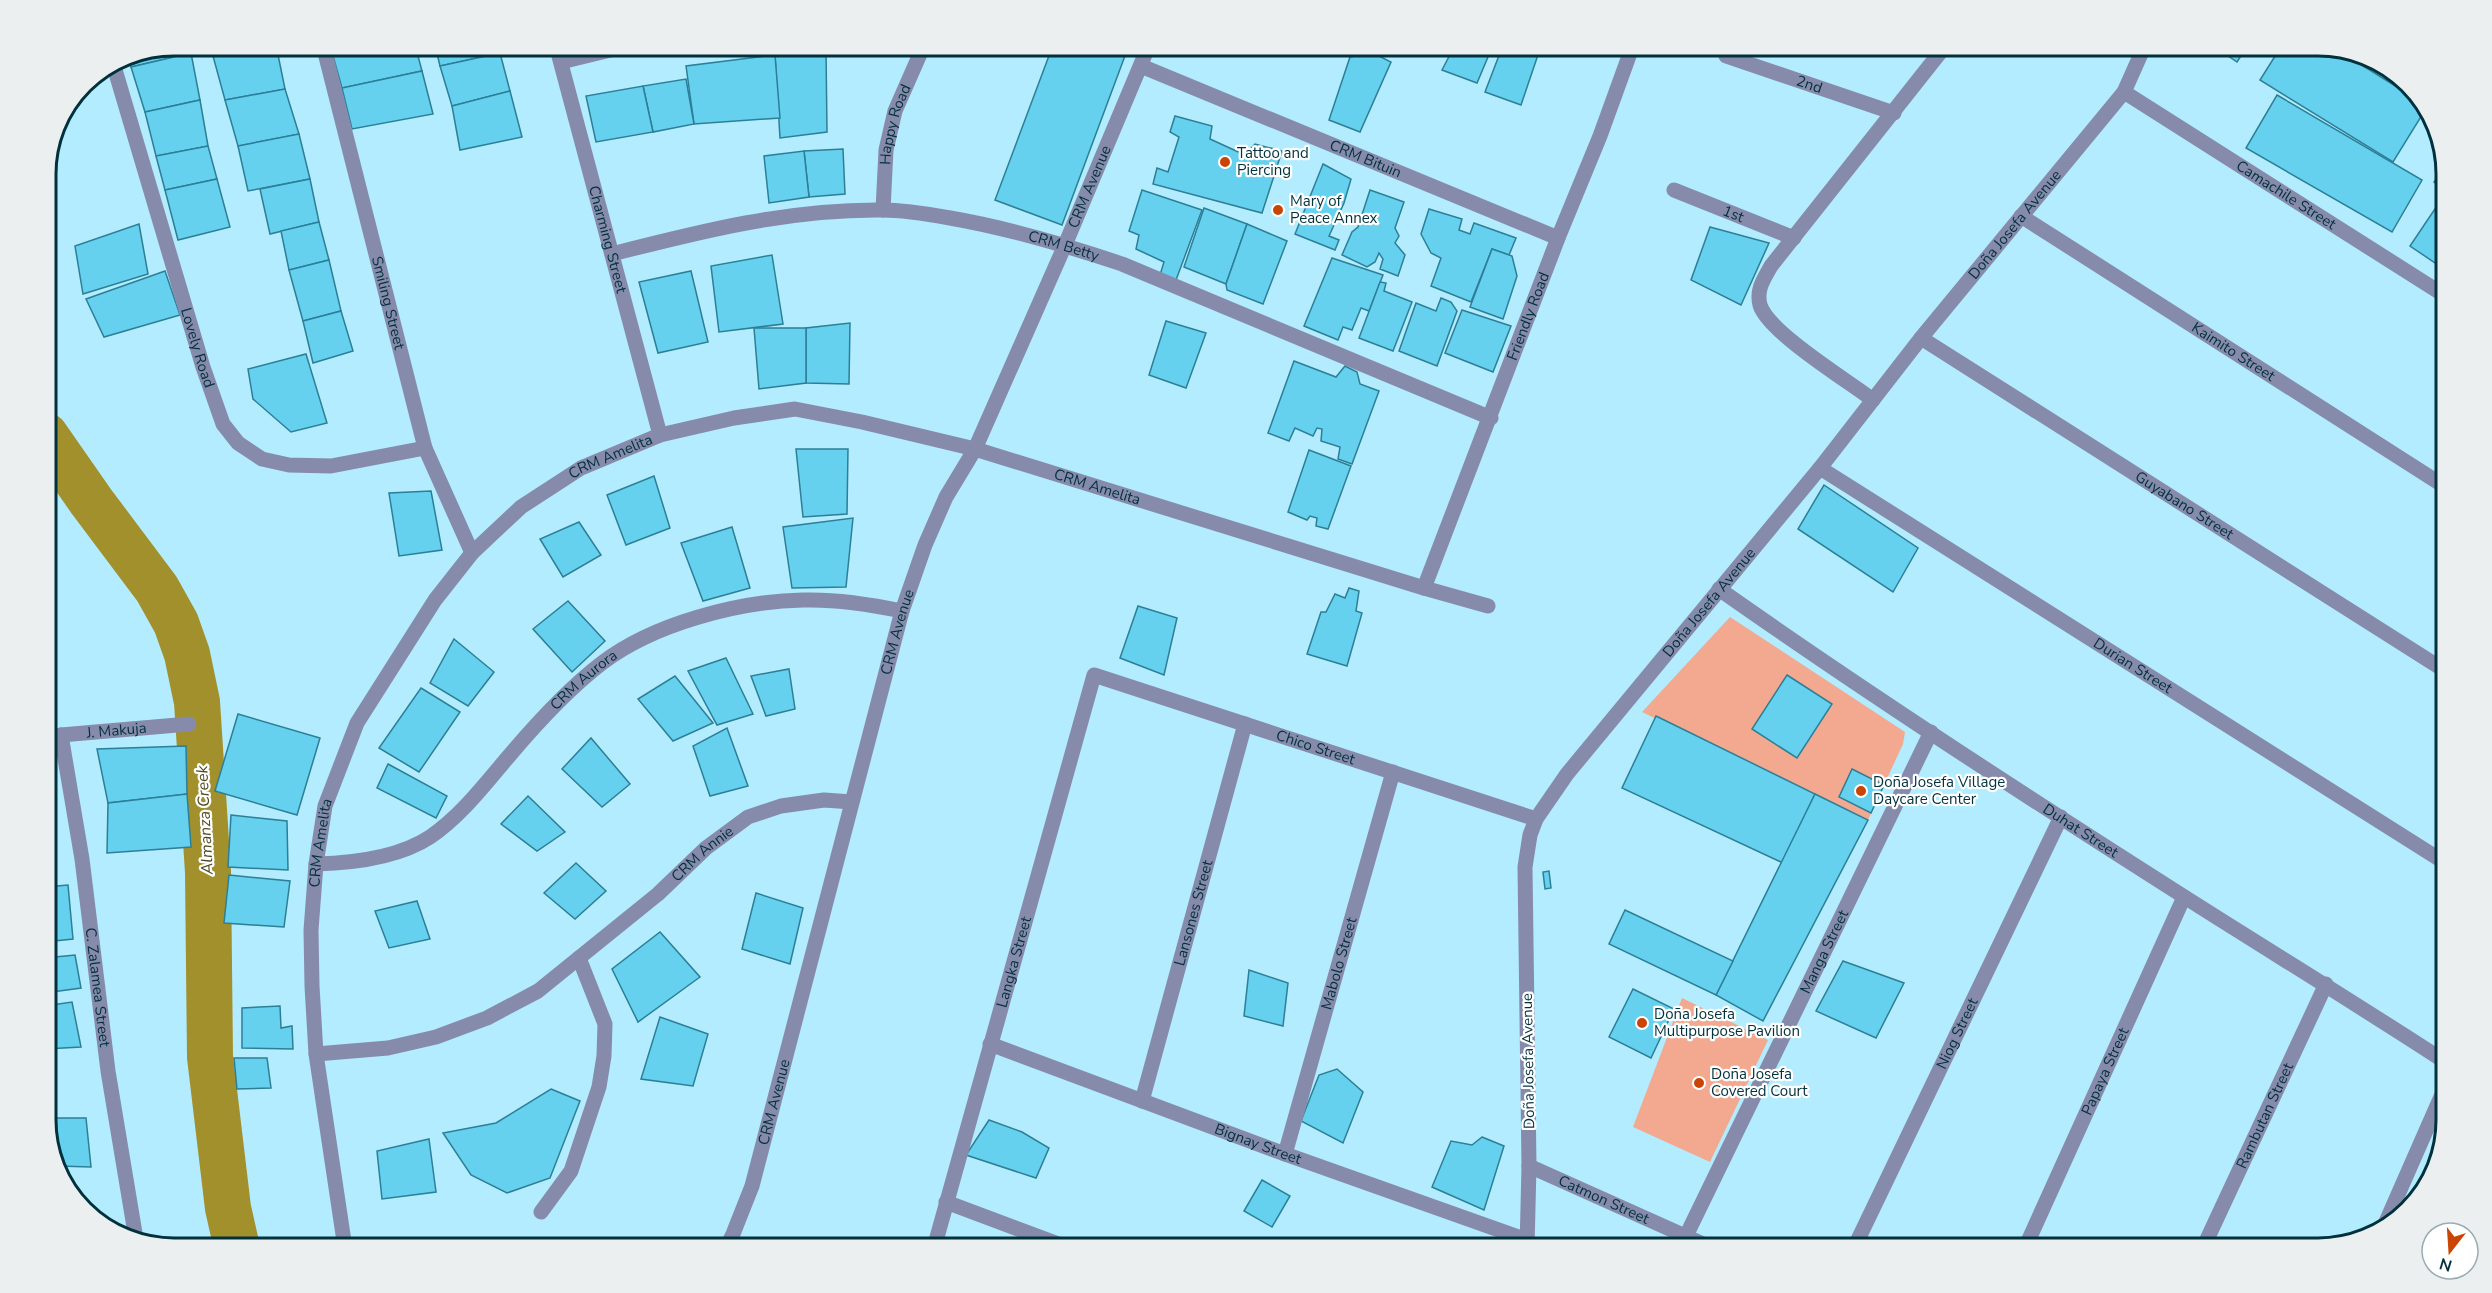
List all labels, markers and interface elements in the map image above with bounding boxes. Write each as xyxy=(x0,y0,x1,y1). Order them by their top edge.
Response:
street label: 2nd xyxy=(1794,71,1825,98)
street label: Happy Road xyxy=(875,81,916,165)
street label: CRM Bituin xyxy=(1327,135,1405,182)
street label: CRM Avenue xyxy=(1063,142,1116,231)
place label: Tattoo and Piercing xyxy=(1237,143,1309,180)
marker: Tattoo and Piercing xyxy=(1218,155,1232,169)
street label: Camachile Street xyxy=(2232,156,2341,234)
street label: Doña Josefa Avenue xyxy=(1964,166,2066,283)
street label: Charming Street xyxy=(584,183,632,296)
place label: Mary of Peace Annex xyxy=(1290,191,1378,228)
street label: 1st xyxy=(1720,201,1748,227)
marker: Mary of Peace Annex xyxy=(1271,203,1285,217)
street label: CRM Betty xyxy=(1026,226,1102,266)
street label: Smiling Street xyxy=(367,254,410,352)
street label: Friendly Road xyxy=(1502,269,1554,363)
street label: Lovely Road xyxy=(176,305,219,390)
street label: Kaimito Street xyxy=(2188,317,2280,386)
street label: CRM Amelita xyxy=(564,429,655,484)
street label: CRM Amelita xyxy=(1051,464,1143,510)
street label: Guyabano Street xyxy=(2131,466,2238,544)
street label: Doña Josefa Avenue xyxy=(1658,543,1760,661)
street label: CRM Avenue xyxy=(876,586,919,677)
street label: Durian Street xyxy=(2090,633,2177,698)
street label: CRM Aurora xyxy=(546,645,621,714)
street label: J. Makuja xyxy=(85,718,147,743)
street label: Chico Street xyxy=(1273,725,1358,770)
water label: Almanza Creek xyxy=(191,764,219,876)
place label: Doña Josefa Village Daycare Center xyxy=(1873,772,2005,809)
marker: Doña Josefa Village Daycare Center xyxy=(1854,784,1868,798)
street label: CRM Amelita xyxy=(304,795,337,888)
street label: Duhat Street xyxy=(2039,799,2123,863)
street label: CRM Annie xyxy=(667,821,737,886)
street label: Lansones Street xyxy=(1169,857,1218,968)
street label: Manga Street xyxy=(1795,906,1853,997)
street label: Langka Street xyxy=(992,913,1036,1010)
street label: Mabolo Street xyxy=(1316,914,1362,1012)
street label: C. Zalamea Street xyxy=(80,926,115,1049)
street label: Doña Josefa Avenue xyxy=(1517,993,1539,1129)
street label: Niog Street xyxy=(1931,994,1983,1072)
place label: Doña Josefa Multipurpose Pavilion xyxy=(1654,1004,1800,1041)
marker: Doña Josefa Multipurpose Pavilion xyxy=(1635,1016,1649,1030)
street label: Papaya Street xyxy=(2077,1024,2134,1118)
street label: CRM Avenue xyxy=(753,1057,795,1147)
street label: Rambutan Street xyxy=(2231,1059,2298,1172)
place label: Doña Josefa Covered Court xyxy=(1711,1064,1808,1101)
marker: Doña Josefa Covered Court xyxy=(1692,1076,1706,1090)
street label: Bignay Street xyxy=(1212,1119,1305,1169)
street label: Catmon Street xyxy=(1555,1170,1653,1229)
north arrow xyxy=(2420,1221,2480,1281)
text: N xyxy=(2437,1252,2455,1277)

